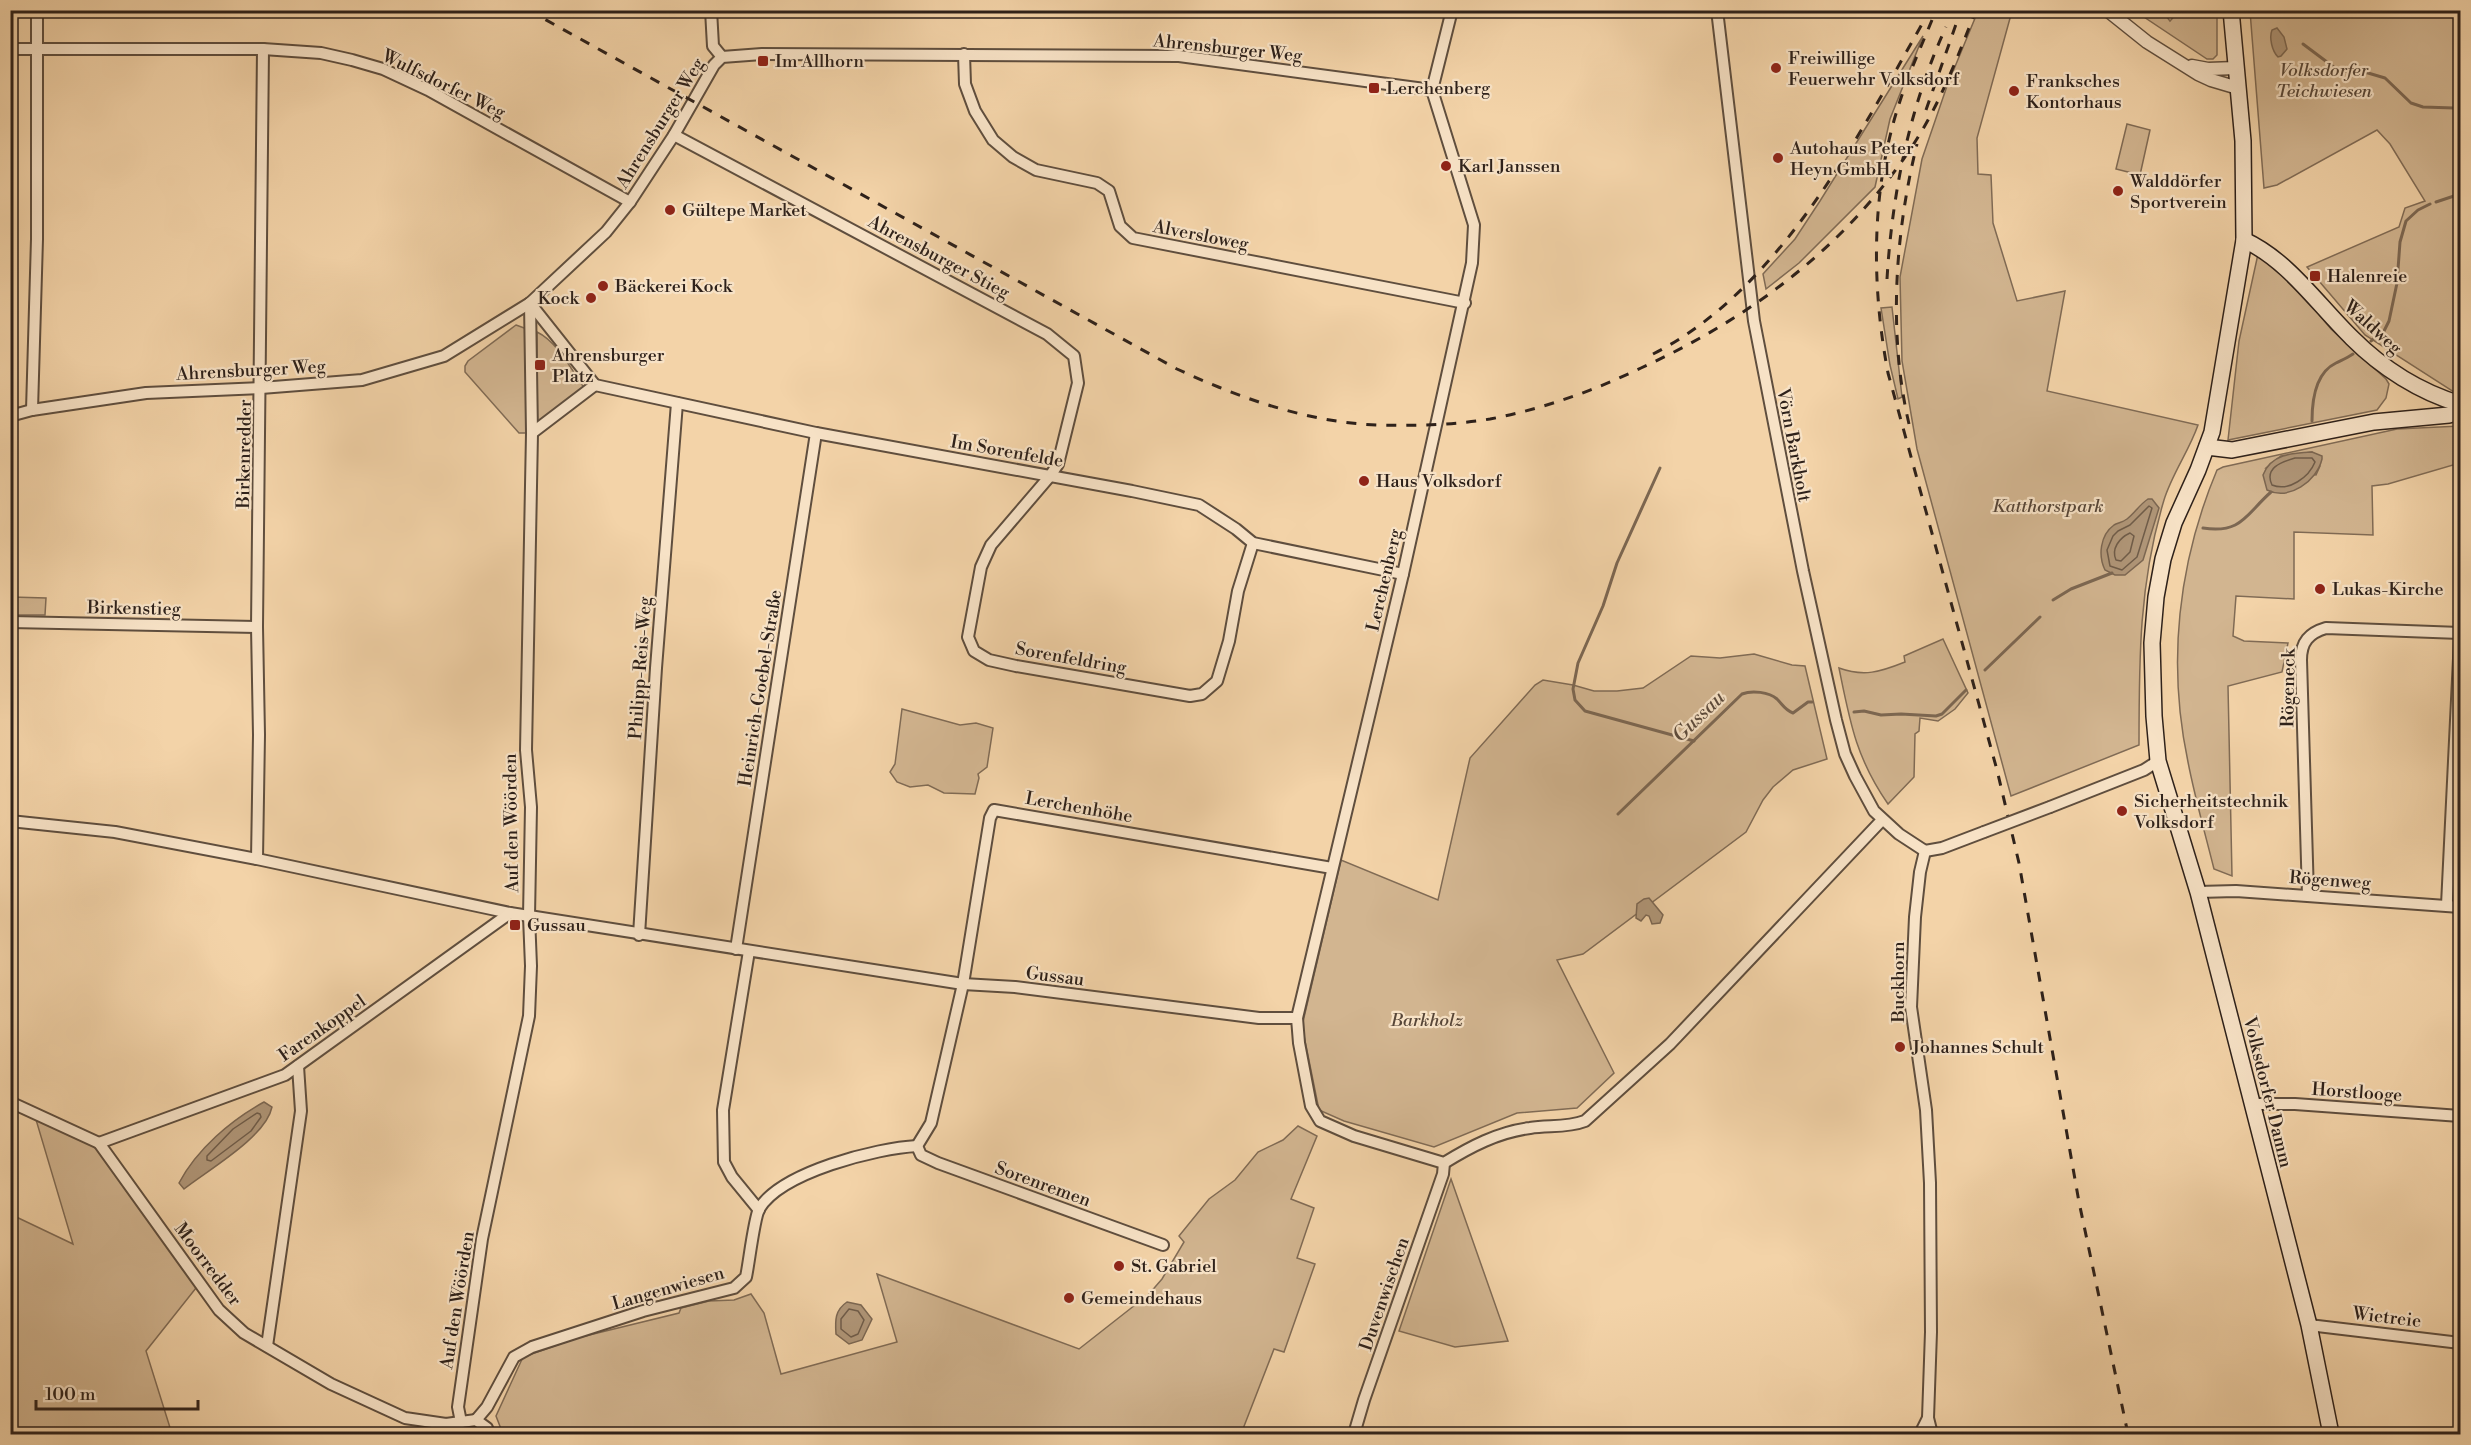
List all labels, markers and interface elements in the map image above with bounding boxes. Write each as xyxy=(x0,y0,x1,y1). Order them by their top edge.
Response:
street label: Ahrensburger Weg xyxy=(1151,29,1304,68)
street label: Wulfsdorfer Weg xyxy=(377,44,510,125)
place label: Freiwillige Feuerwehr Volksdorf xyxy=(1788,47,1960,91)
place label: Im Allhorn xyxy=(775,50,864,73)
street label: Ahrensburger Weg xyxy=(610,53,710,194)
marker: Im Allhorn xyxy=(756,54,770,68)
park label: Volksdorfer Teichwiesen xyxy=(2276,59,2373,103)
marker: Freiwillige Feuerwehr Volksdorf xyxy=(1769,61,1783,75)
place label: Franksches Kontorhaus xyxy=(2026,70,2122,114)
place label: Lerchenberg xyxy=(1386,77,1491,100)
marker: Lerchenberg xyxy=(1367,81,1381,95)
marker: Franksches Kontorhaus xyxy=(2007,84,2021,98)
place label: Autohaus Peter Heyn GmbH xyxy=(1789,137,1914,181)
marker: Autohaus Peter Heyn GmbH xyxy=(1771,151,1785,165)
place label: Karl Janssen xyxy=(1458,155,1561,178)
marker: Karl Janssen xyxy=(1439,159,1453,173)
place label: Walddörfer Sportverein xyxy=(2129,170,2227,214)
marker: Walddörfer Sportverein xyxy=(2111,184,2125,198)
place label: Gültepe Market xyxy=(682,199,807,222)
marker: Gültepe Market xyxy=(663,203,677,217)
street label: Ahrensburger Stieg xyxy=(863,210,1014,305)
street label: Alversloweg xyxy=(1150,215,1251,256)
place label: Halenreie xyxy=(2327,265,2407,288)
marker: Halenreie xyxy=(2308,269,2322,283)
place label: Bäckerei Kock xyxy=(614,275,734,298)
marker: Bäckerei Kock xyxy=(596,279,610,293)
place label: Kock xyxy=(537,287,581,310)
marker: Kock xyxy=(584,291,598,305)
street label: Waldweg xyxy=(2338,294,2407,360)
place label: Ahrensburger Platz xyxy=(551,344,665,388)
street label: Ahrensburger Weg xyxy=(175,355,327,386)
marker: Ahrensburger Platz xyxy=(533,358,547,372)
street label: Vörn Barkholt xyxy=(1771,385,1816,504)
street label: Birkenredder xyxy=(232,399,257,510)
street label: Im Sorenfelde xyxy=(949,430,1065,473)
place label: Haus Volksdorf xyxy=(1376,470,1503,493)
marker: Haus Volksdorf xyxy=(1357,474,1371,488)
park label: Katthorstpark xyxy=(1992,495,2104,518)
street label: Lerchenberg xyxy=(1362,526,1408,634)
place label: Lukas-Kirche xyxy=(2332,578,2444,601)
marker: Lukas-Kirche xyxy=(2313,582,2327,596)
street label: Heinrich-Goebel-Straße xyxy=(734,588,787,788)
street label: Philipp-Reis-Weg xyxy=(624,595,657,740)
street label: Birkenstieg xyxy=(86,596,182,621)
street label: Sorenfeldring xyxy=(1013,637,1129,680)
street label: Rögeneck xyxy=(2276,647,2301,728)
water label: Gussau xyxy=(1667,685,1731,748)
street label: Auf den Wöörden xyxy=(499,753,524,894)
street label: Lerchenhöhe xyxy=(1023,787,1134,828)
place label: Sicherheitstechnik Volksdorf xyxy=(2133,790,2289,834)
marker: Sicherheitstechnik Volksdorf xyxy=(2115,804,2129,818)
street label: Rögenweg xyxy=(2288,866,2372,895)
place label: Gussau xyxy=(527,914,586,937)
marker: Gussau xyxy=(508,918,522,932)
street label: Buckhorn xyxy=(1887,941,1910,1024)
street label: Gussau xyxy=(1024,962,1086,992)
street label: Farenkoppel xyxy=(274,989,371,1067)
park label: Barkholz xyxy=(1390,1009,1464,1032)
street label: Volksdorfer Damm xyxy=(2237,1013,2297,1170)
place label: Johannes Schult xyxy=(1911,1036,2044,1059)
marker: Johannes Schult xyxy=(1893,1040,1907,1054)
street label: Horstlooge xyxy=(2311,1078,2403,1107)
street label: Sorenremen xyxy=(992,1157,1094,1213)
street label: Moorredder xyxy=(169,1218,246,1311)
street label: Auf den Wöörden xyxy=(435,1229,480,1372)
street label: Duvenwischen xyxy=(1354,1234,1415,1354)
place label: St. Gabriel xyxy=(1131,1255,1217,1278)
marker: St. Gabriel xyxy=(1112,1259,1126,1273)
street label: Langenwiesen xyxy=(609,1261,727,1315)
place label: Gemeindehaus xyxy=(1081,1287,1202,1310)
marker: Gemeindehaus xyxy=(1062,1291,1076,1305)
street label: Wietreie xyxy=(2350,1302,2423,1333)
scale bar xyxy=(36,1373,198,1411)
text: 100 m xyxy=(45,1383,96,1406)

